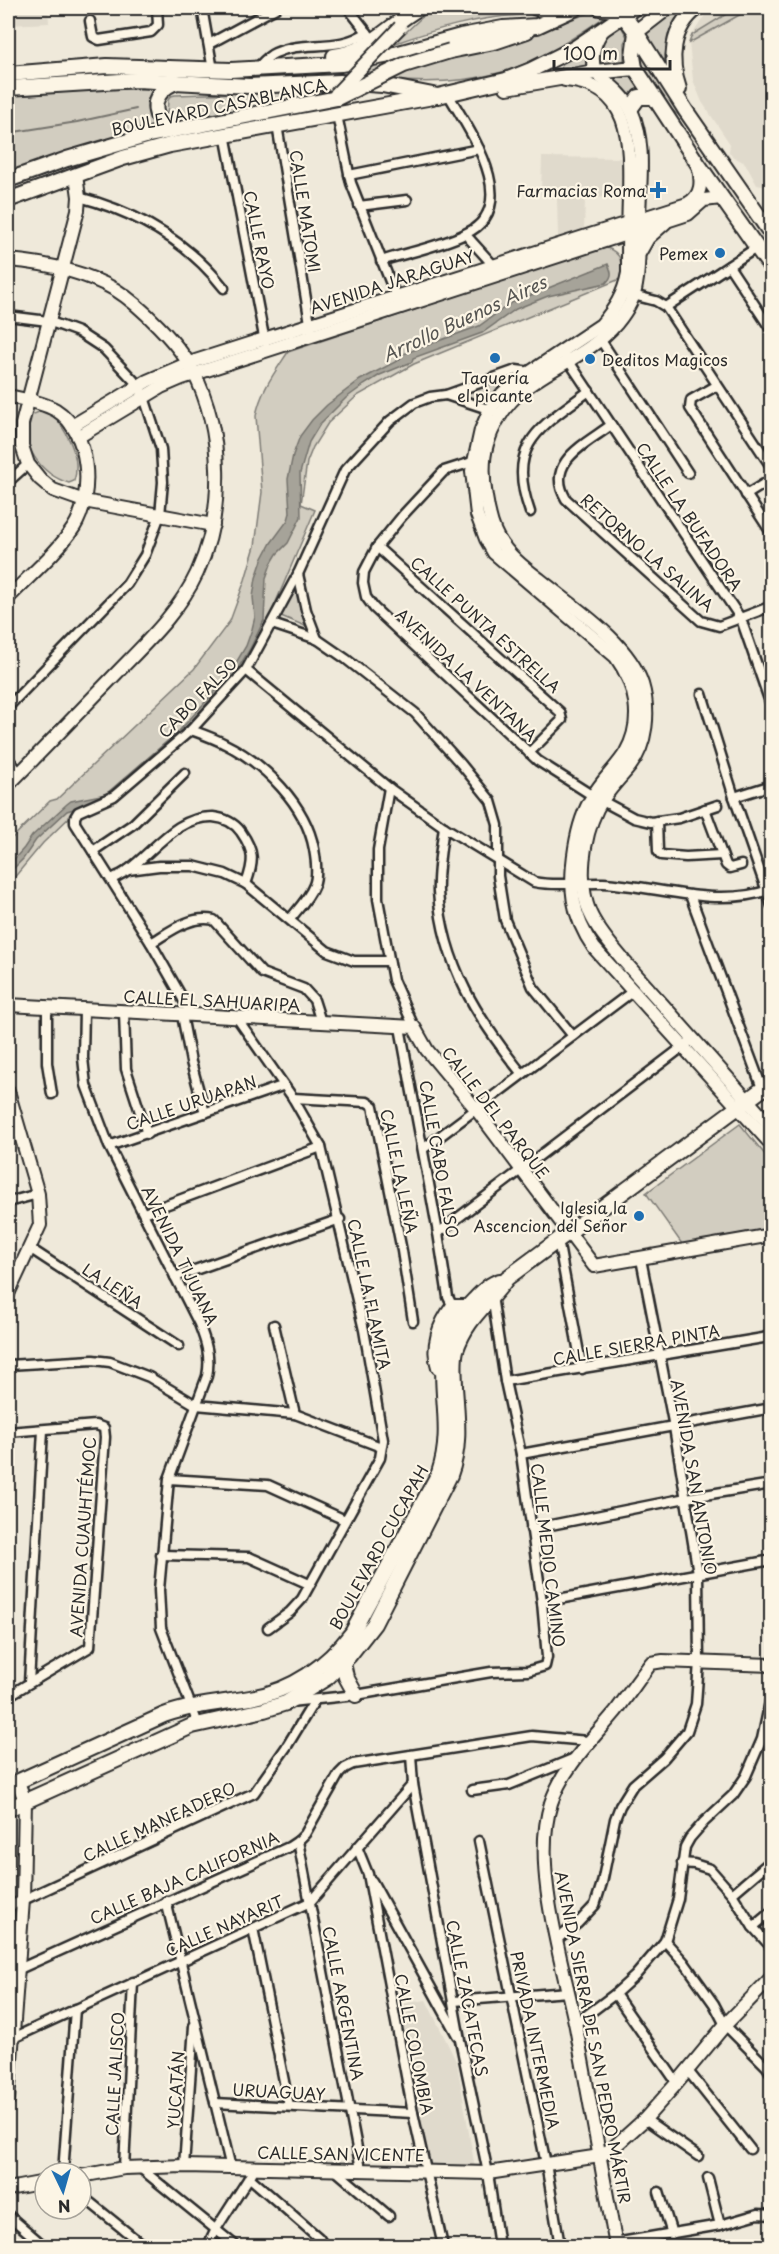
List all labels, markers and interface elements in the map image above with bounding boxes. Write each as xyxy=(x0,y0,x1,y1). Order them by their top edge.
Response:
scale bar xyxy=(554,33,670,71)
text: 100 m xyxy=(563,39,618,66)
street label: BOULEVARD CASABLANCA xyxy=(109,71,329,141)
street label: CALLE MATOMI xyxy=(284,148,328,274)
place label: Farmacias Roma xyxy=(516,178,646,202)
marker: Farmacias Roma xyxy=(651,183,665,197)
street label: CALLE RAYO xyxy=(239,188,281,292)
place label: Pemex xyxy=(659,241,708,265)
street label: AVENIDA JARAGUAY xyxy=(306,243,478,319)
marker: Pemex xyxy=(713,246,727,260)
water label: Arrollo Buenos Aires xyxy=(378,267,552,368)
place label: Deditos Magicos xyxy=(602,347,728,371)
marker: Taquería el picante xyxy=(488,351,502,365)
marker: Deditos Magicos xyxy=(583,352,597,366)
place label: Taquería el picante xyxy=(457,365,533,407)
street label: CALLE LA BUFADORA xyxy=(631,437,749,595)
street label: RETORNO LA SALINA xyxy=(576,487,720,617)
street label: CALLE PUNTA ESTRELLA xyxy=(406,550,566,698)
street label: AVENIDA LA VENTANA xyxy=(391,602,543,746)
street label: CABO FALSO xyxy=(152,651,242,743)
street label: CALLE EL SAHUARIPA xyxy=(123,983,301,1017)
street label: CALLE DEL PARQUE xyxy=(437,1041,555,1183)
street label: CALLE URUAPAN xyxy=(123,1068,259,1136)
street label: CALLE CABO FALSO xyxy=(414,1078,466,1240)
street label: CALLE LA LEÑA xyxy=(375,1106,425,1236)
street label: AVENIDA TIJUANA xyxy=(137,1181,225,1329)
place label: Iglesia la Ascencion del Señor xyxy=(474,1195,628,1237)
marker: Iglesia la Ascencion del Señor xyxy=(632,1209,646,1223)
street label: CALLE LA FLAMITA xyxy=(342,1216,398,1372)
street label: LA LEÑA xyxy=(78,1256,148,1314)
street label: CALLE SIERRA PINTA xyxy=(551,1317,722,1370)
street label: AVENIDA SAN ANTONIO xyxy=(666,1377,724,1577)
street label: AVENIDA CUAUHTÉMOC xyxy=(63,1436,101,1638)
street label: BOULEVARD CUCAPAH xyxy=(323,1460,433,1634)
street label: CALLE MEDIO CAMINO xyxy=(526,1462,572,1648)
street label: CALLE MANEADERO xyxy=(79,1775,239,1867)
street label: CALLE BAJA CALIFORNIA xyxy=(86,1824,282,1930)
street label: AVENIDA SIERRA DE SAN PEDRO MÁRTIR xyxy=(550,1869,638,2205)
street label: CALLE NAYARIT xyxy=(161,1888,287,1962)
street label: CALLE ZACATECAS xyxy=(441,1918,495,2078)
street label: CALLE ARGENTINA xyxy=(317,1924,371,2082)
street label: PRIVADA INTERMEDIA xyxy=(505,1949,567,2131)
street label: CALLE COLOMBIA xyxy=(390,1971,440,2117)
street label: CALLE JALISCO xyxy=(99,2011,129,2137)
street label: YUCATÁN xyxy=(160,2050,190,2130)
street label: URUAGUAY xyxy=(232,2077,326,2105)
street label: CALLE SAN VICENTE xyxy=(257,2140,425,2166)
north arrow xyxy=(33,2161,93,2221)
text: N xyxy=(57,2194,72,2219)

